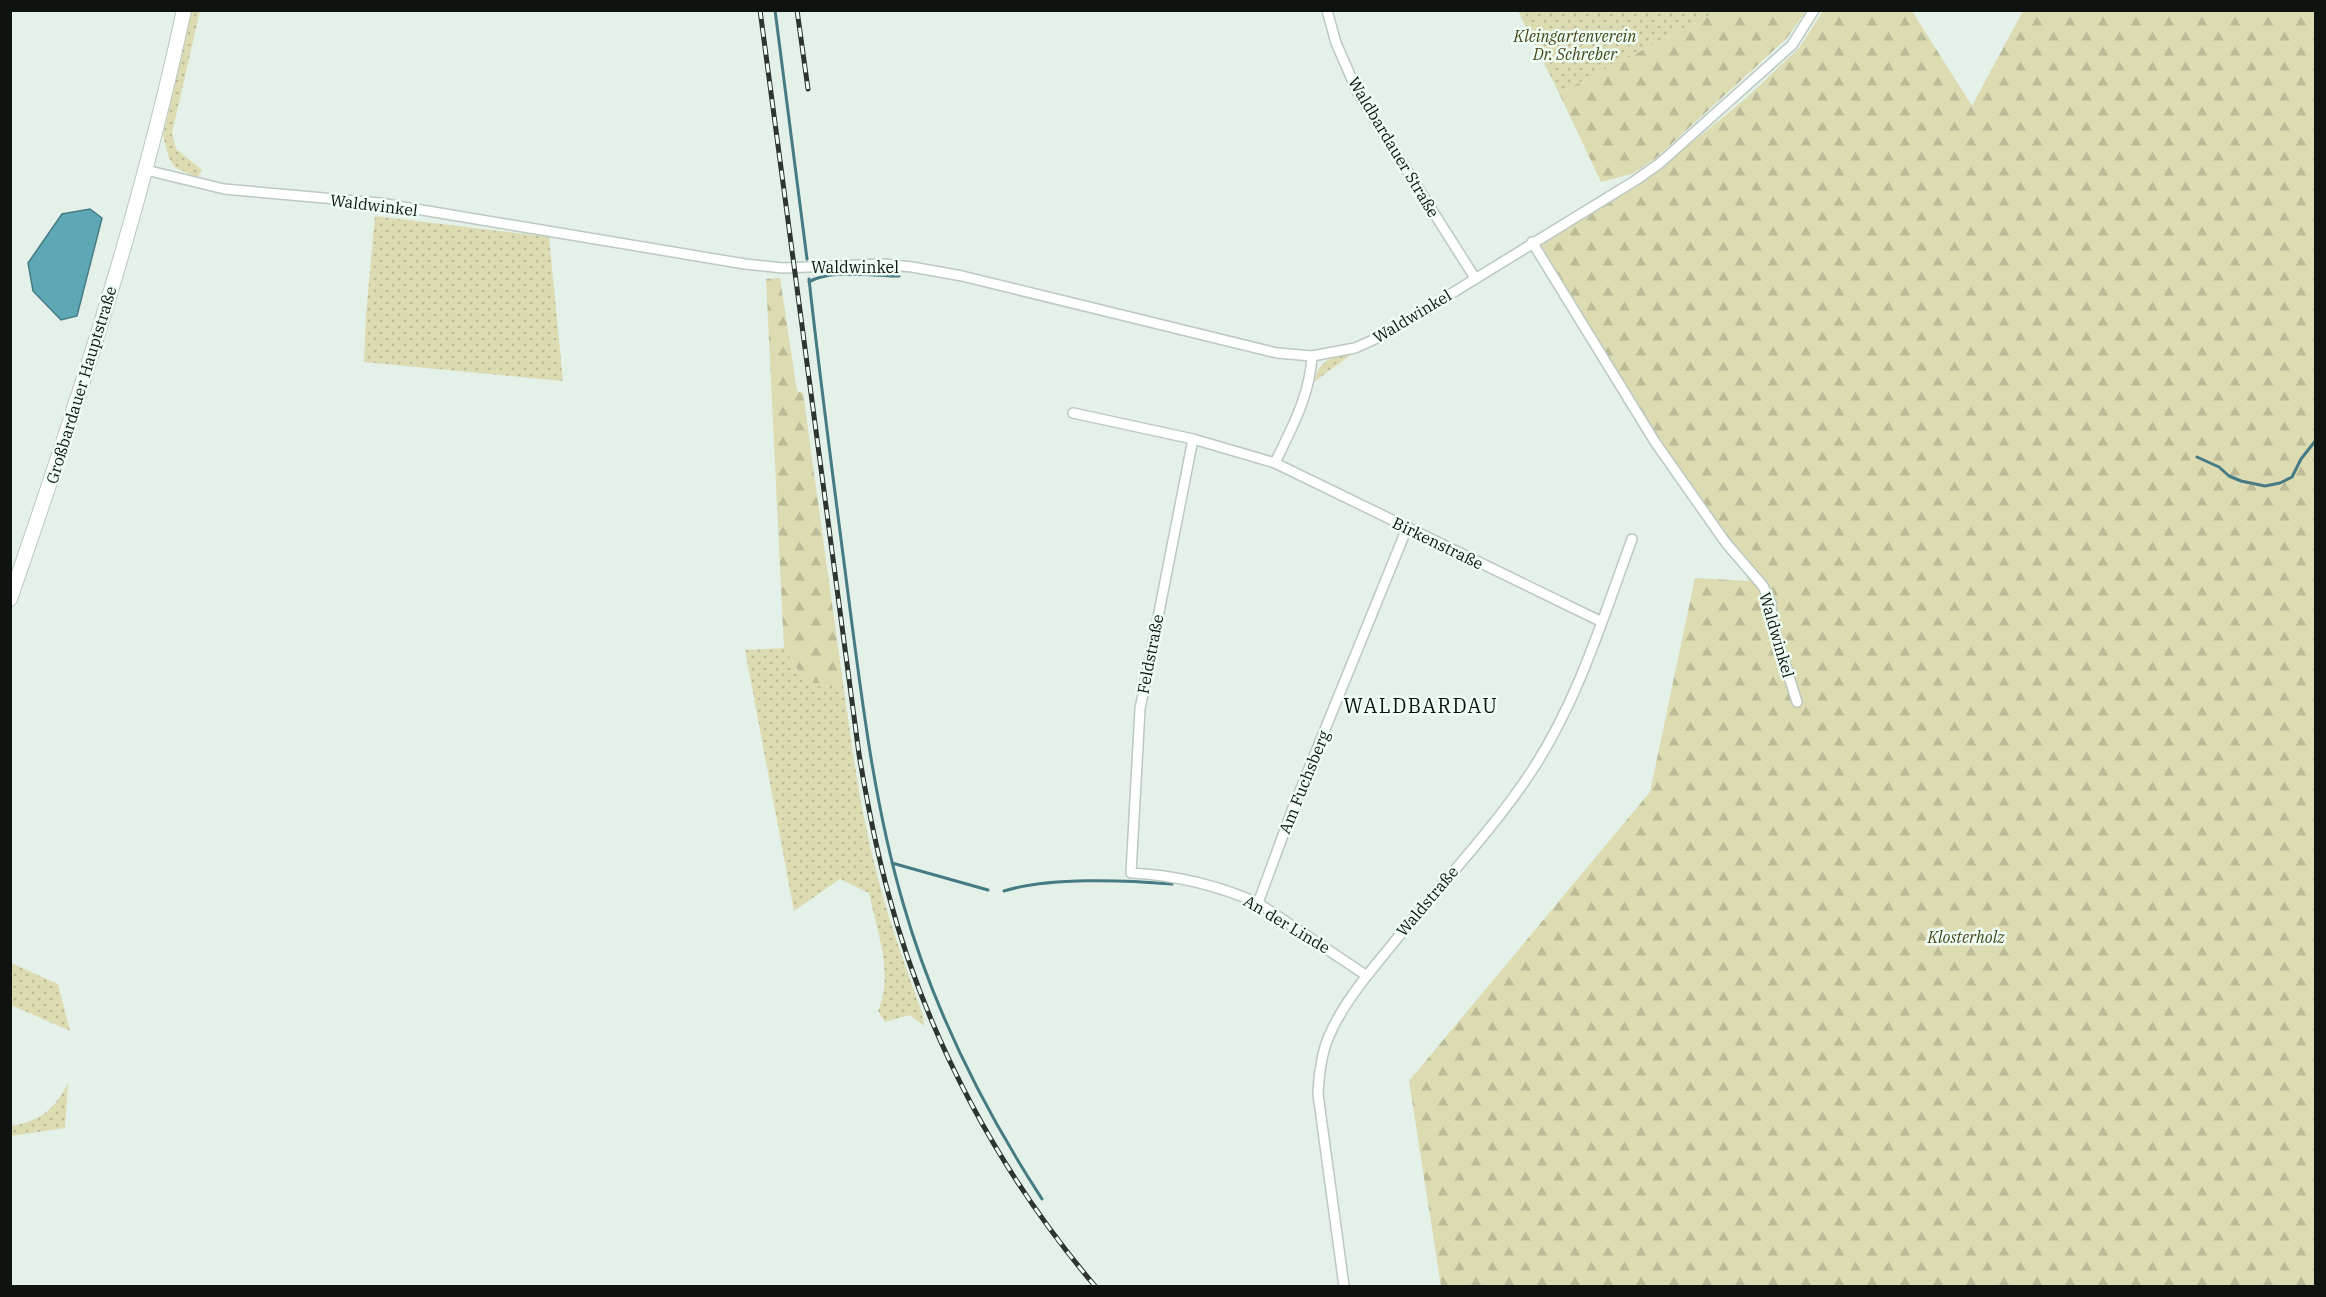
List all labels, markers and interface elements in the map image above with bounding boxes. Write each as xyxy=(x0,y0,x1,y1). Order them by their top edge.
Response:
park label: Kleingartenverein Dr. Schreber xyxy=(1513,26,1636,64)
street label: Waldbardauer Straße xyxy=(1344,73,1444,221)
street label: Waldwinkel xyxy=(329,190,419,220)
street label: Waldwinkel xyxy=(811,257,899,277)
street label: Großbardauer Hauptstraße xyxy=(41,284,121,486)
street label: Waldwinkel xyxy=(1369,285,1455,347)
street label: Birkenstraße xyxy=(1389,512,1487,574)
street label: Waldwinkel xyxy=(1755,590,1799,680)
street label: Feldstraße xyxy=(1133,613,1167,695)
district label: WALDBARDAU xyxy=(1343,692,1499,719)
street label: Am Fuchsberg xyxy=(1274,727,1334,837)
street label: Waldstraße xyxy=(1392,862,1462,940)
street label: An der Linde xyxy=(1240,890,1334,958)
park label: Klosterholz xyxy=(1926,927,2005,947)

